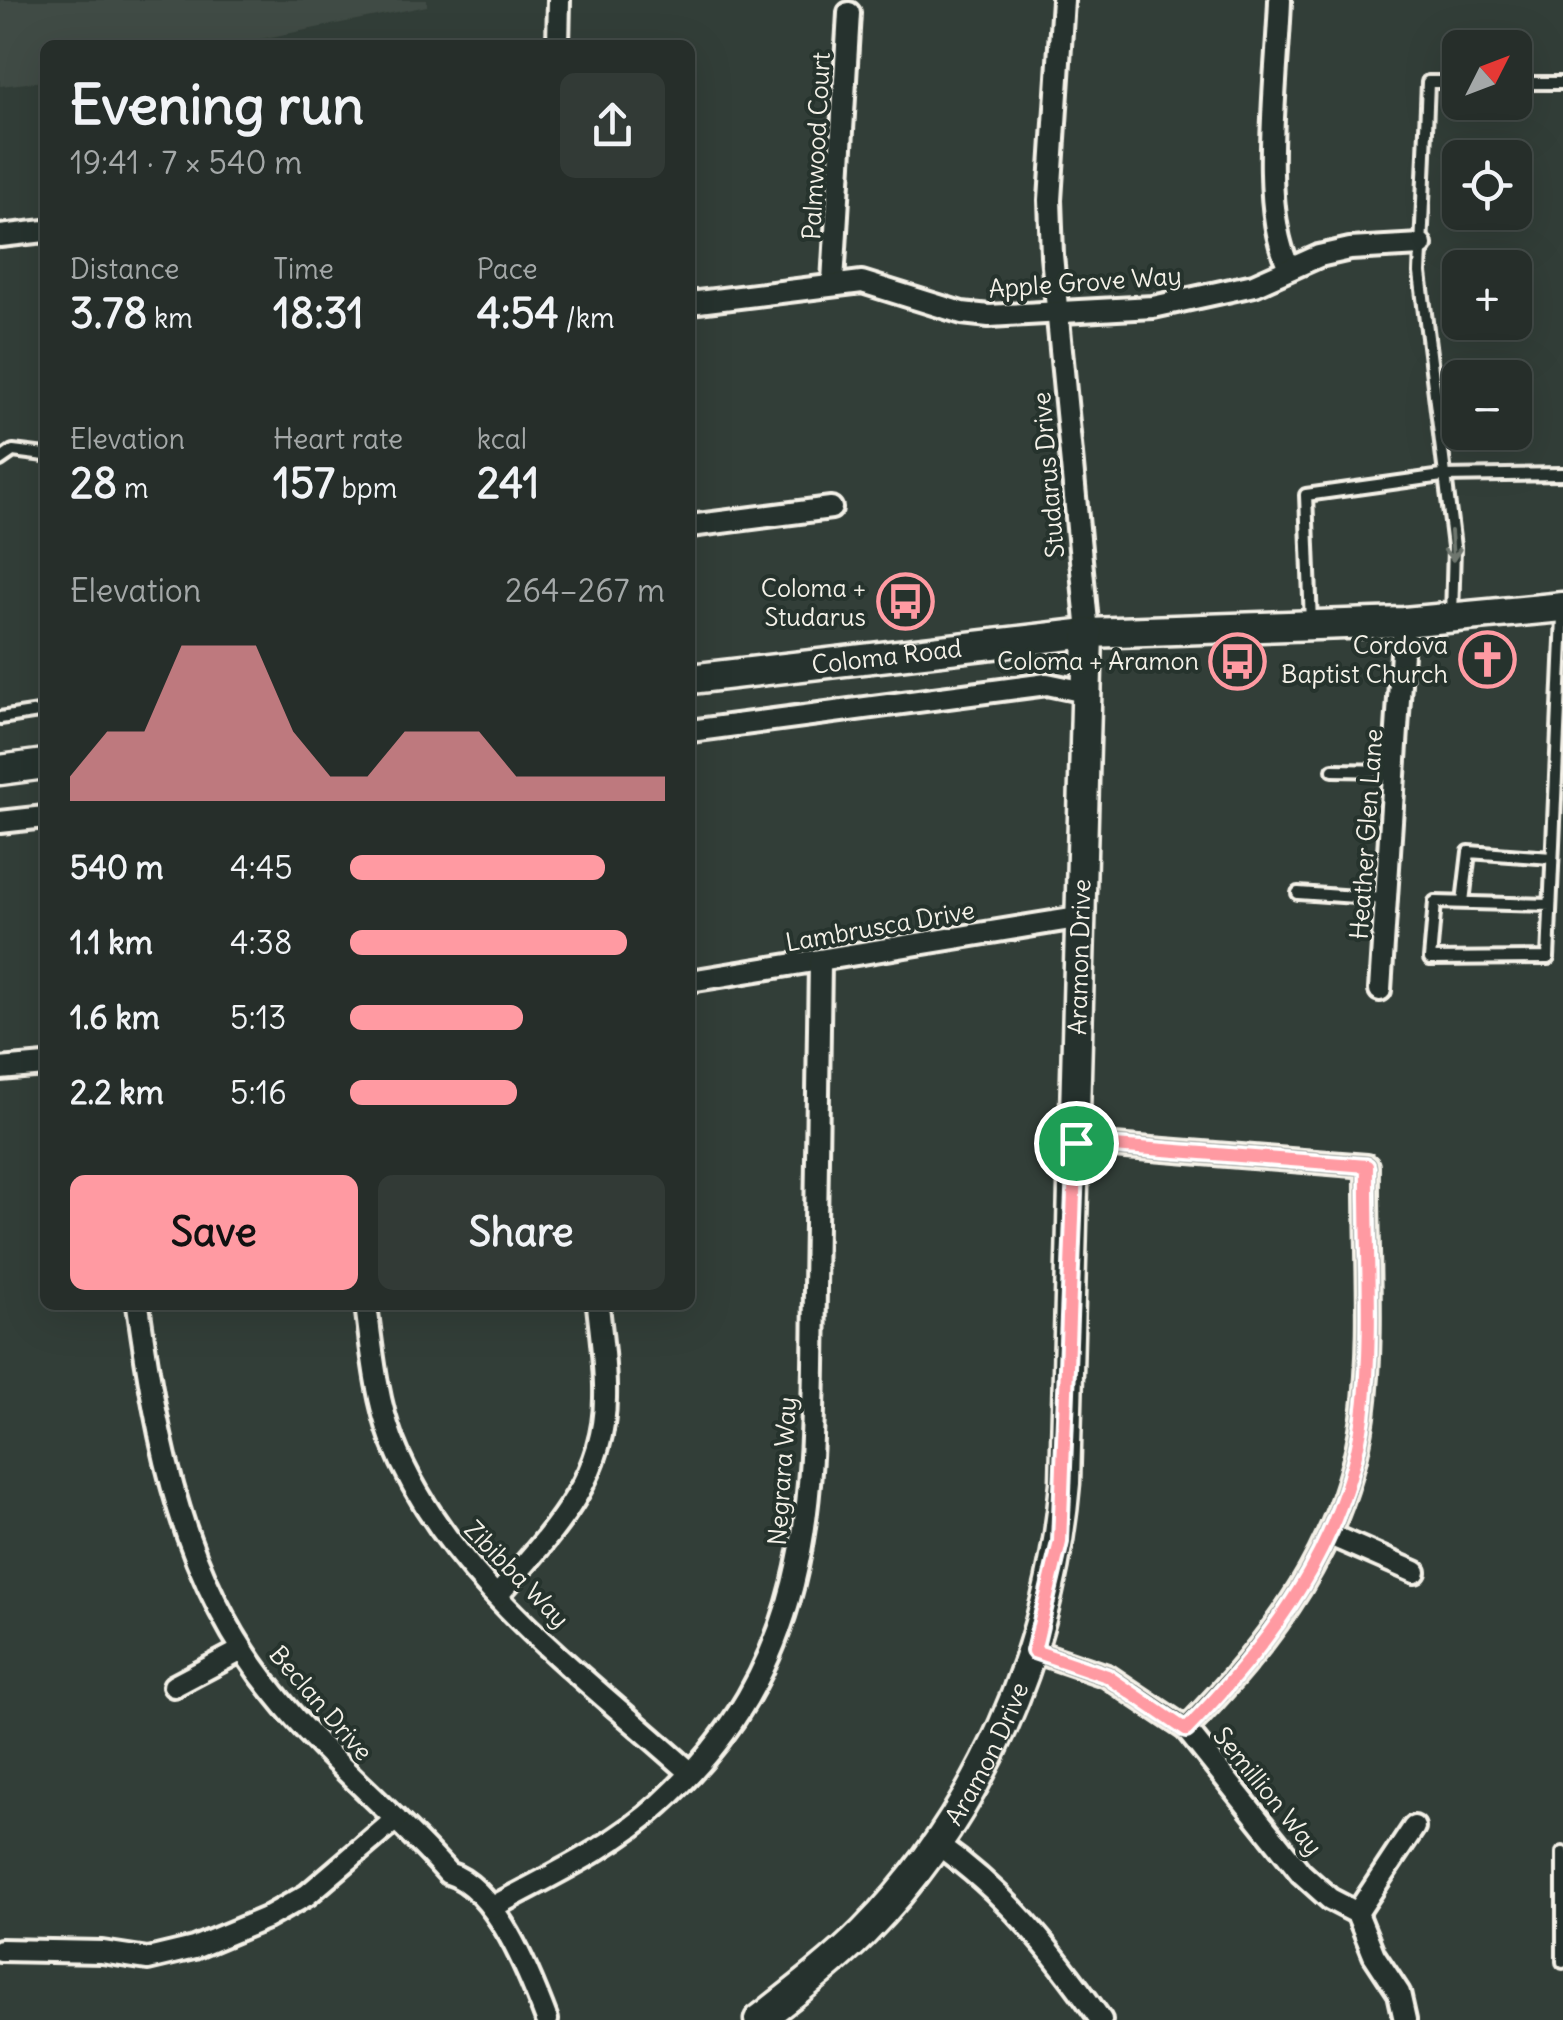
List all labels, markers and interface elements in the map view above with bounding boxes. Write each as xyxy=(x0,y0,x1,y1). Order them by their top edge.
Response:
north arrow xyxy=(1442,30,1532,120)
map controls xyxy=(1442,30,1532,450)
street label: Palmwood Court xyxy=(795,51,837,241)
text: Evening run xyxy=(70,70,364,139)
button: share xyxy=(560,73,665,178)
button: locate xyxy=(1442,140,1532,230)
text: 19:41 · 7 × 540 m xyxy=(70,142,302,183)
button: + xyxy=(1442,250,1532,340)
text: Distance xyxy=(70,251,179,287)
text: Time xyxy=(273,251,334,287)
text: Pace xyxy=(477,251,538,287)
street label: Apple Grove Way xyxy=(987,259,1183,305)
text: 3.78 xyxy=(70,287,147,339)
text: 18:31 xyxy=(273,287,364,339)
text: 4:54 xyxy=(477,287,559,339)
text: km xyxy=(147,300,193,336)
text: /km xyxy=(559,300,615,336)
button: − xyxy=(1442,360,1532,450)
street label: Studarus Drive xyxy=(1025,391,1071,559)
text: Elevation xyxy=(70,421,185,457)
text: Heart rate xyxy=(273,421,403,457)
text: kcal xyxy=(477,421,527,457)
text: 28 xyxy=(70,457,117,509)
text: 157 xyxy=(273,457,335,509)
text: 241 xyxy=(477,457,540,509)
text: m xyxy=(117,470,148,506)
text: bpm xyxy=(335,470,397,506)
one-way arrow xyxy=(1443,530,1462,562)
text: Elevation xyxy=(70,570,201,611)
text: 264–267 m xyxy=(505,570,665,611)
place label: Coloma + Studarus xyxy=(761,572,866,633)
bus stop icon: Coloma + Studarus xyxy=(875,572,935,632)
place label: Cordova Baptist Church xyxy=(1281,629,1448,690)
church icon: Cordova Baptist Church xyxy=(1457,629,1517,689)
bus stop icon: Coloma + Aramon xyxy=(1208,631,1268,691)
street label: Coloma Road xyxy=(810,632,963,681)
place label: Coloma + Aramon xyxy=(997,645,1199,677)
street label: Heather Glen Lane xyxy=(1343,728,1389,940)
text: 540 m xyxy=(70,847,164,888)
text: 4:45 xyxy=(230,847,293,888)
street label: Aramon Drive xyxy=(1061,879,1097,1035)
street label: Lambrusca Drive xyxy=(783,894,977,958)
text: 1.1 km xyxy=(70,922,153,963)
text: 4:38 xyxy=(230,922,292,963)
text: 1.6 km xyxy=(70,997,160,1038)
text: 5:13 xyxy=(230,997,287,1038)
text: 2.2 km xyxy=(70,1072,164,1113)
text: 5:16 xyxy=(230,1072,287,1113)
pin xyxy=(1034,1101,1119,1186)
icon: arrive xyxy=(1049,1116,1104,1171)
button: Save xyxy=(70,1175,358,1290)
button: Share xyxy=(378,1175,665,1290)
street label: Negrara Way xyxy=(761,1396,803,1546)
street label: Zibibba Way xyxy=(458,1514,576,1634)
street label: Beclan Drive xyxy=(262,1639,380,1767)
street label: Aramon Drive xyxy=(937,1678,1035,1831)
street label: Semillion Way xyxy=(1206,1720,1330,1862)

